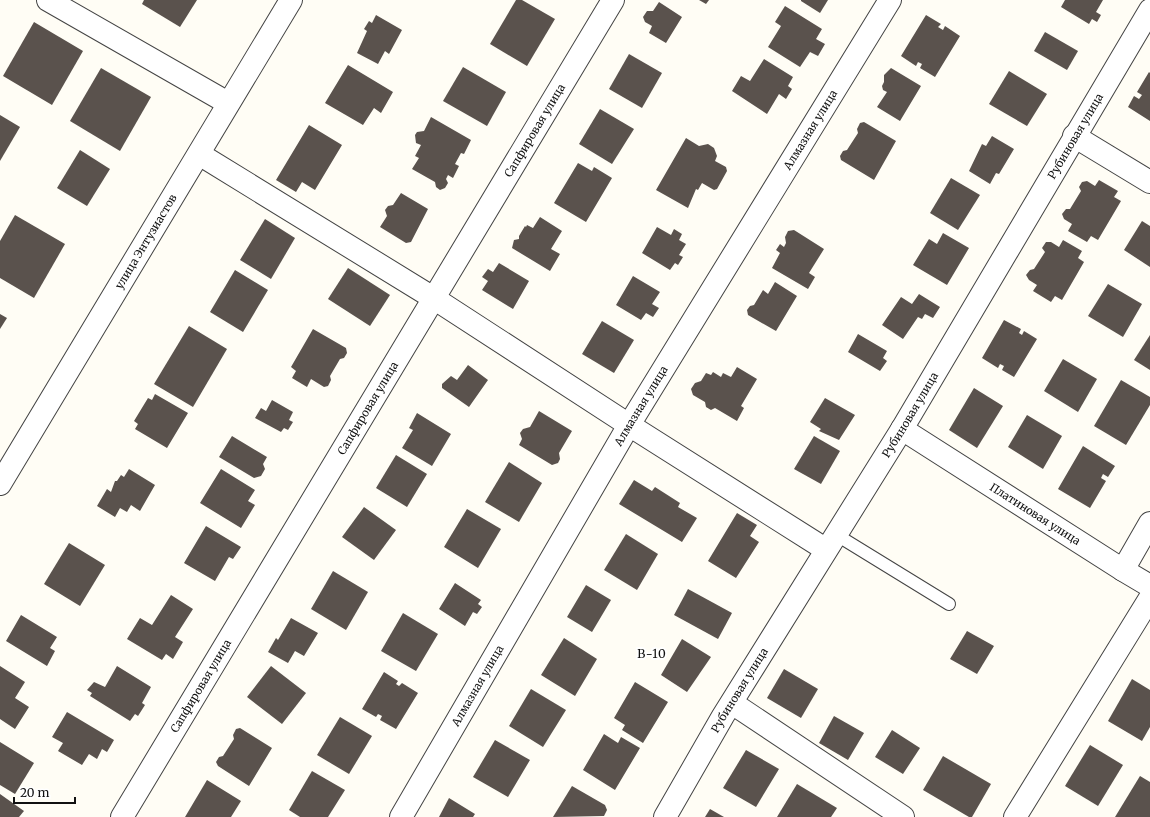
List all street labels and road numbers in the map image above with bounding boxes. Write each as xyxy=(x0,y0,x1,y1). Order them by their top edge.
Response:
street label: Сапфировая улица xyxy=(501,81,568,180)
street label: Алмазная улица xyxy=(780,87,840,173)
street label: Рубиновая улица xyxy=(1045,91,1106,182)
street label: улица Энтузиастов xyxy=(112,191,180,291)
street label: Сапфировая улица xyxy=(334,359,401,457)
street label: Алмазная улица xyxy=(611,363,671,449)
street label: Рубиновая улица xyxy=(879,369,941,460)
street label: Платиновая улица xyxy=(987,480,1083,548)
street label: Сапфировая улица xyxy=(167,637,234,735)
street label: Алмазная улица xyxy=(448,642,507,730)
street label: Рубиновая улица xyxy=(708,645,771,735)

